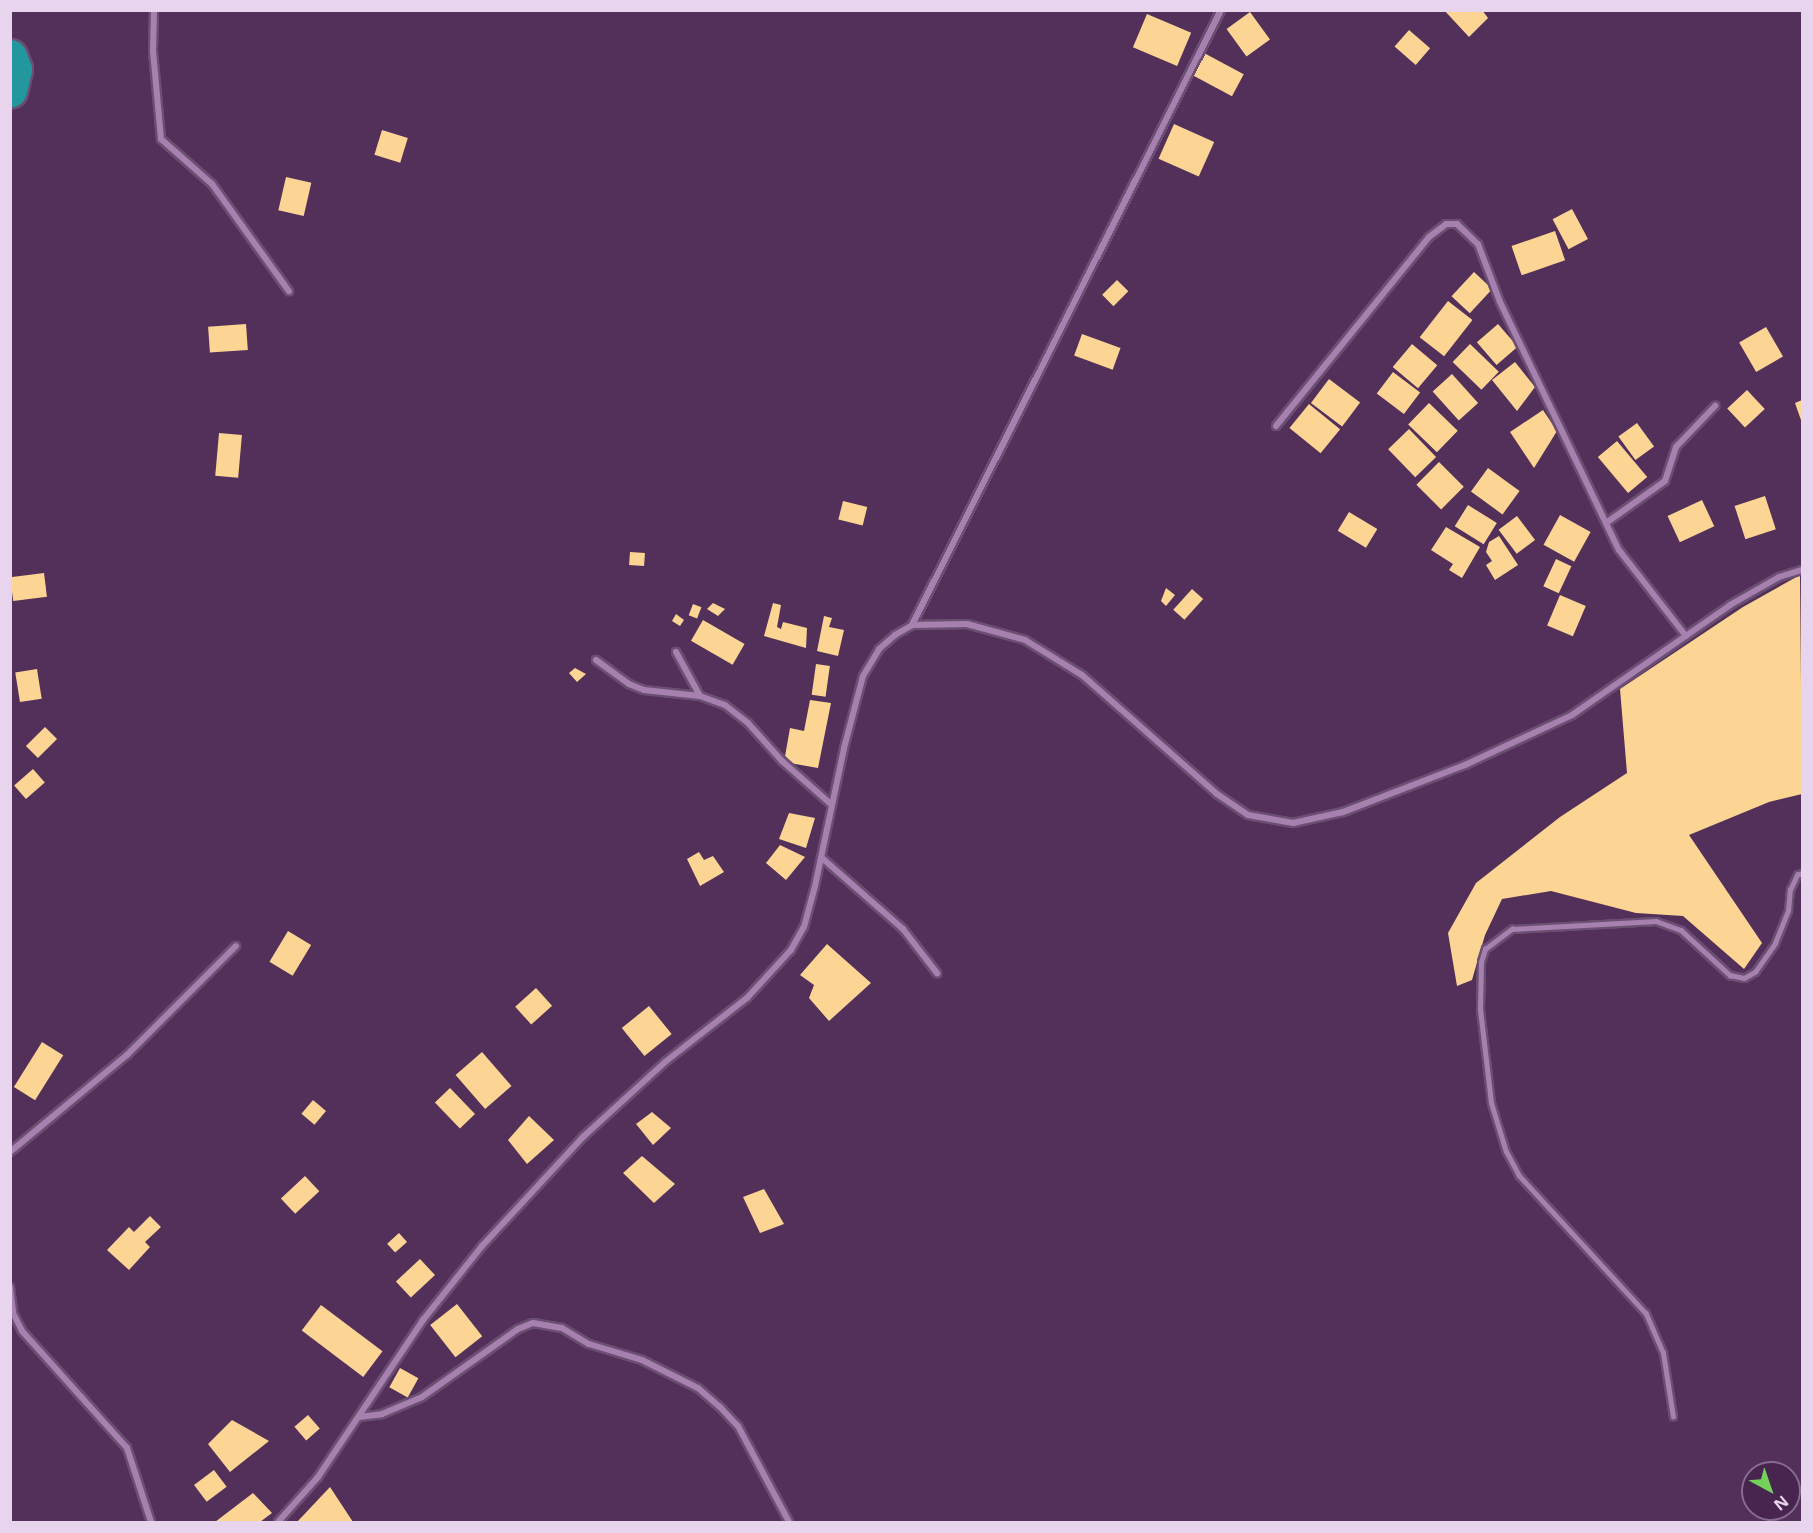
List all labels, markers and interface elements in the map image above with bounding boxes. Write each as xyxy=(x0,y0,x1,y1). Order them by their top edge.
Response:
north arrow xyxy=(1741,1461,1801,1521)
text: N xyxy=(1769,1491,1793,1516)

